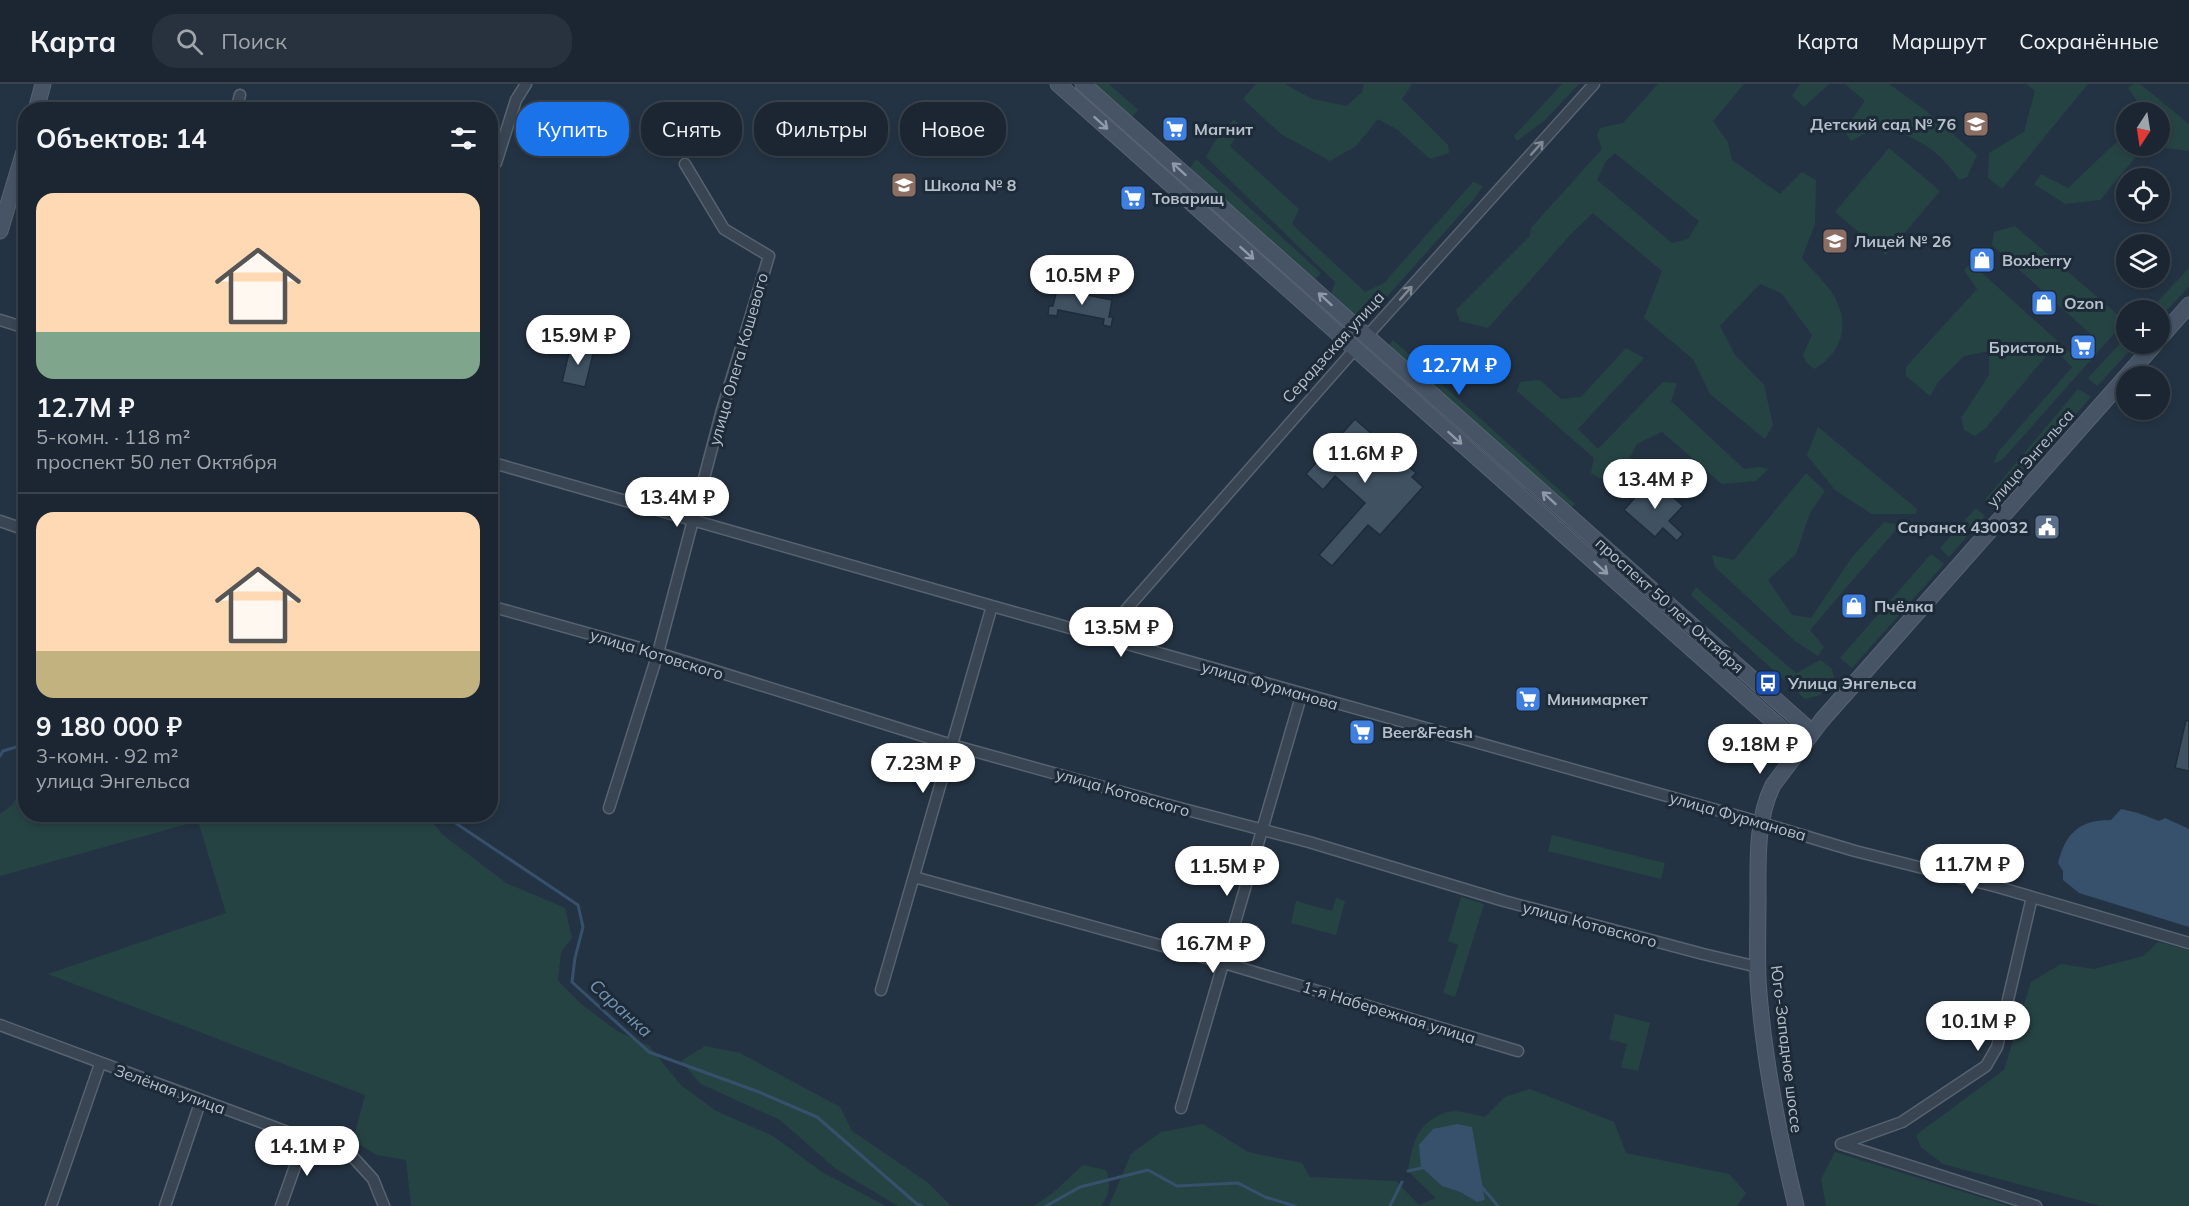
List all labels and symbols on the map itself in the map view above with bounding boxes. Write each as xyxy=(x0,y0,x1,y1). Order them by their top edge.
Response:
north arrow xyxy=(2116,102,2170,156)
school or university icon: Детский сад № 76 xyxy=(1961,109,1991,139)
supermarket icon: Магнит xyxy=(1160,114,1190,144)
place label: Детский сад № 76 xyxy=(1810,114,1956,134)
one-way arrow xyxy=(1093,116,1108,130)
place label: Магнит xyxy=(1194,119,1253,139)
one-way arrow xyxy=(1530,141,1544,156)
one-way arrow xyxy=(1172,162,1187,176)
school or university icon: Школа № 8 xyxy=(889,170,919,200)
place label: Школа № 8 xyxy=(924,175,1017,195)
supermarket icon: Товарищ xyxy=(1118,183,1148,213)
place label: Товарищ xyxy=(1152,188,1224,208)
school or university icon: Лицей № 26 xyxy=(1820,226,1850,256)
place label: Лицей № 26 xyxy=(1854,231,1951,251)
shop icon: Boxberry xyxy=(1967,245,1997,275)
one-way arrow xyxy=(1239,246,1254,260)
place label: Boxberry xyxy=(2002,250,2072,270)
pin: 10.5M ₽ xyxy=(1027,255,1137,306)
street label: улица Олега Кошевого xyxy=(704,270,772,448)
one-way arrow xyxy=(1399,286,1413,301)
street label: Серадзская улица xyxy=(1278,287,1388,407)
shop icon: Ozon xyxy=(2029,288,2059,318)
one-way arrow xyxy=(1318,292,1333,306)
place label: Ozon xyxy=(2064,293,2104,313)
pin: 15.9M ₽ xyxy=(523,315,633,366)
supermarket icon: Бристоль xyxy=(2068,332,2098,362)
place label: Бристоль xyxy=(1989,337,2064,357)
pin: 12.7M ₽ xyxy=(1404,345,1514,396)
street label: улица Энгельса xyxy=(1982,405,2078,511)
one-way arrow xyxy=(1447,431,1462,445)
pin: 11.6M ₽ xyxy=(1310,433,1420,484)
pin: 13.4M ₽ xyxy=(1600,459,1710,510)
pin: 13.4M ₽ xyxy=(622,477,732,528)
one-way arrow xyxy=(1542,491,1557,505)
public building icon: Саранск 430032 xyxy=(2032,512,2062,542)
place label: Саранск 430032 xyxy=(1897,517,2028,537)
street label: проспект 50 лет Октября xyxy=(1592,533,1748,677)
one-way arrow xyxy=(1593,561,1608,575)
shop icon: Пчёлка xyxy=(1839,591,1869,621)
place label: Пчёлка xyxy=(1874,596,1934,616)
pin: 13.5M ₽ xyxy=(1066,607,1176,658)
street label: улица Котовского xyxy=(588,624,726,684)
street label: улица Фурманова xyxy=(1199,656,1341,714)
bus stop icon: Улица Энгельса xyxy=(1753,668,1783,698)
place label: Улица Энгельса xyxy=(1787,673,1917,693)
supermarket icon: Минимаркет xyxy=(1513,684,1543,714)
place label: Минимаркет xyxy=(1547,689,1648,709)
supermarket icon: Beer&Feash xyxy=(1347,717,1377,747)
place label: Beer&Feash xyxy=(1382,722,1473,742)
pin: 9.18M ₽ xyxy=(1705,724,1815,775)
pin: 7.23M ₽ xyxy=(868,743,978,794)
street label: улица Котовского xyxy=(1054,763,1192,821)
street label: улица Фурманова xyxy=(1667,787,1809,845)
pin: 11.7M ₽ xyxy=(1917,844,2027,895)
pin: 11.5M ₽ xyxy=(1172,846,1282,897)
street label: улица Котовского xyxy=(1521,896,1659,952)
pin: 16.7M ₽ xyxy=(1158,923,1268,974)
street label: Юго-Западное шоссе xyxy=(1767,964,1807,1134)
water label: Саранка xyxy=(585,974,657,1042)
street label: 1-я Набережная улица xyxy=(1300,976,1478,1048)
pin: 10.1M ₽ xyxy=(1923,1001,2033,1052)
street label: Зелёная улица xyxy=(112,1060,228,1118)
pin: 14.1M ₽ xyxy=(252,1126,362,1177)

